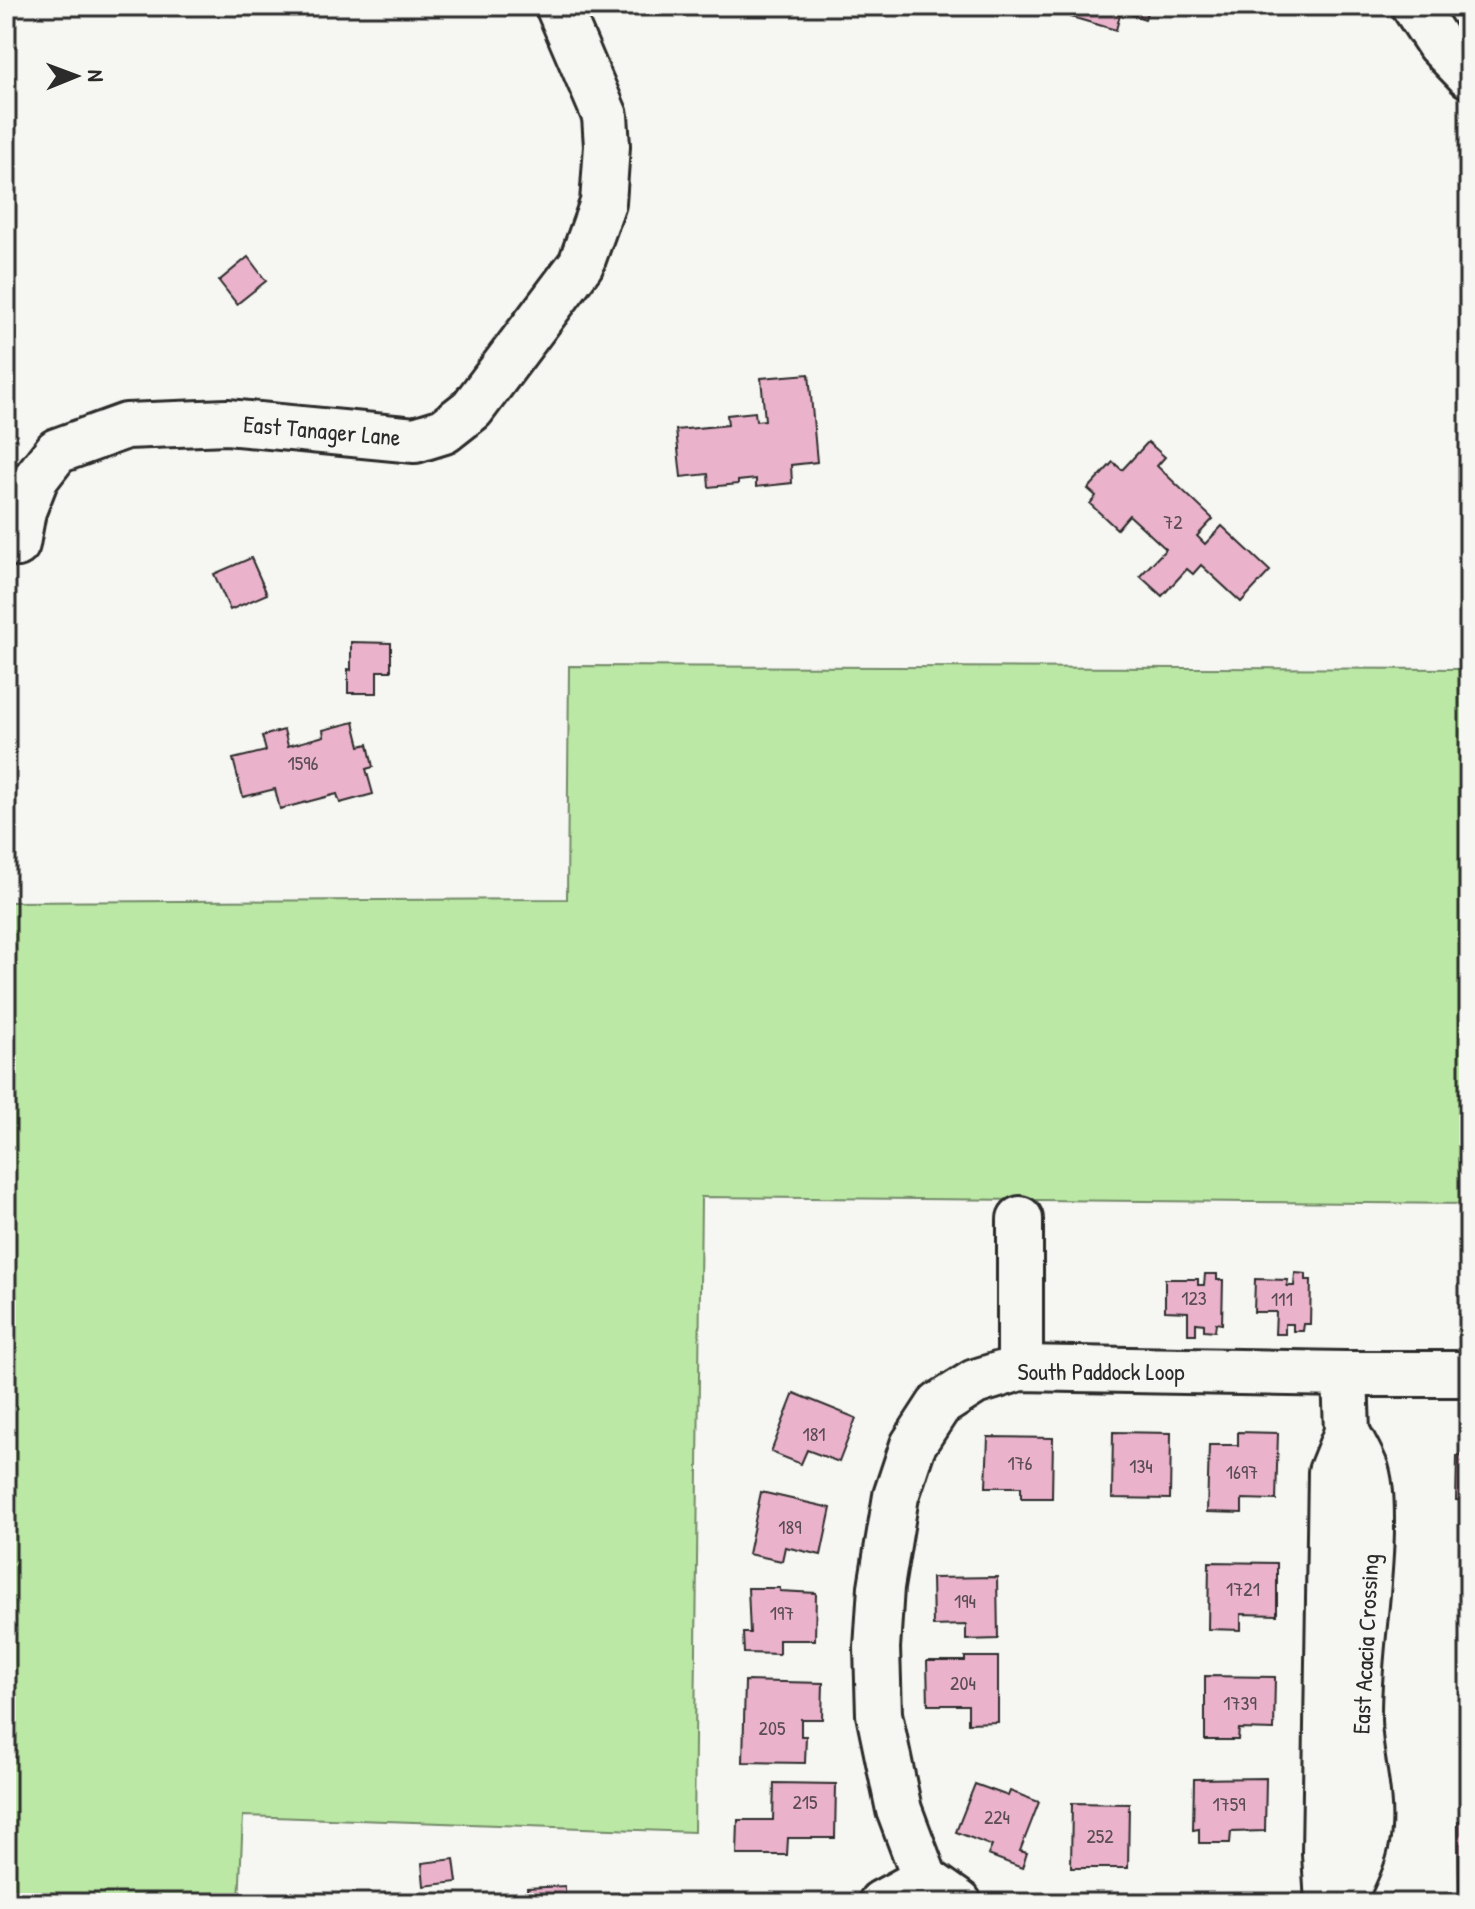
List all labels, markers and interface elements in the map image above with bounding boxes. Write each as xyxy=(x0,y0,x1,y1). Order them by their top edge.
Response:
north arrow xyxy=(36,36,116,116)
text: N xyxy=(81,70,111,82)
street label: East Tanager Lane xyxy=(242,407,402,453)
house number: 72 xyxy=(1163,508,1183,535)
house number: 1596 xyxy=(287,749,319,776)
house number: 123 xyxy=(1181,1284,1207,1311)
house number: 111 xyxy=(1271,1285,1293,1312)
street label: South Paddock Loop xyxy=(1018,1355,1184,1387)
house number: 181 xyxy=(802,1420,826,1447)
house number: 176 xyxy=(1007,1449,1033,1476)
house number: 134 xyxy=(1129,1452,1153,1479)
house number: 1697 xyxy=(1226,1458,1258,1485)
house number: 189 xyxy=(778,1513,802,1540)
street label: East Acacia Crossing xyxy=(1344,1553,1386,1735)
house number: 1721 xyxy=(1226,1575,1260,1602)
house number: 194 xyxy=(954,1587,976,1614)
house number: 197 xyxy=(770,1599,794,1626)
house number: 204 xyxy=(950,1669,976,1696)
house number: 1739 xyxy=(1223,1689,1257,1716)
house number: 205 xyxy=(759,1714,786,1741)
house number: 215 xyxy=(792,1788,818,1815)
house number: 1759 xyxy=(1213,1790,1245,1817)
house number: 224 xyxy=(984,1803,1010,1830)
house number: 252 xyxy=(1086,1822,1114,1849)

